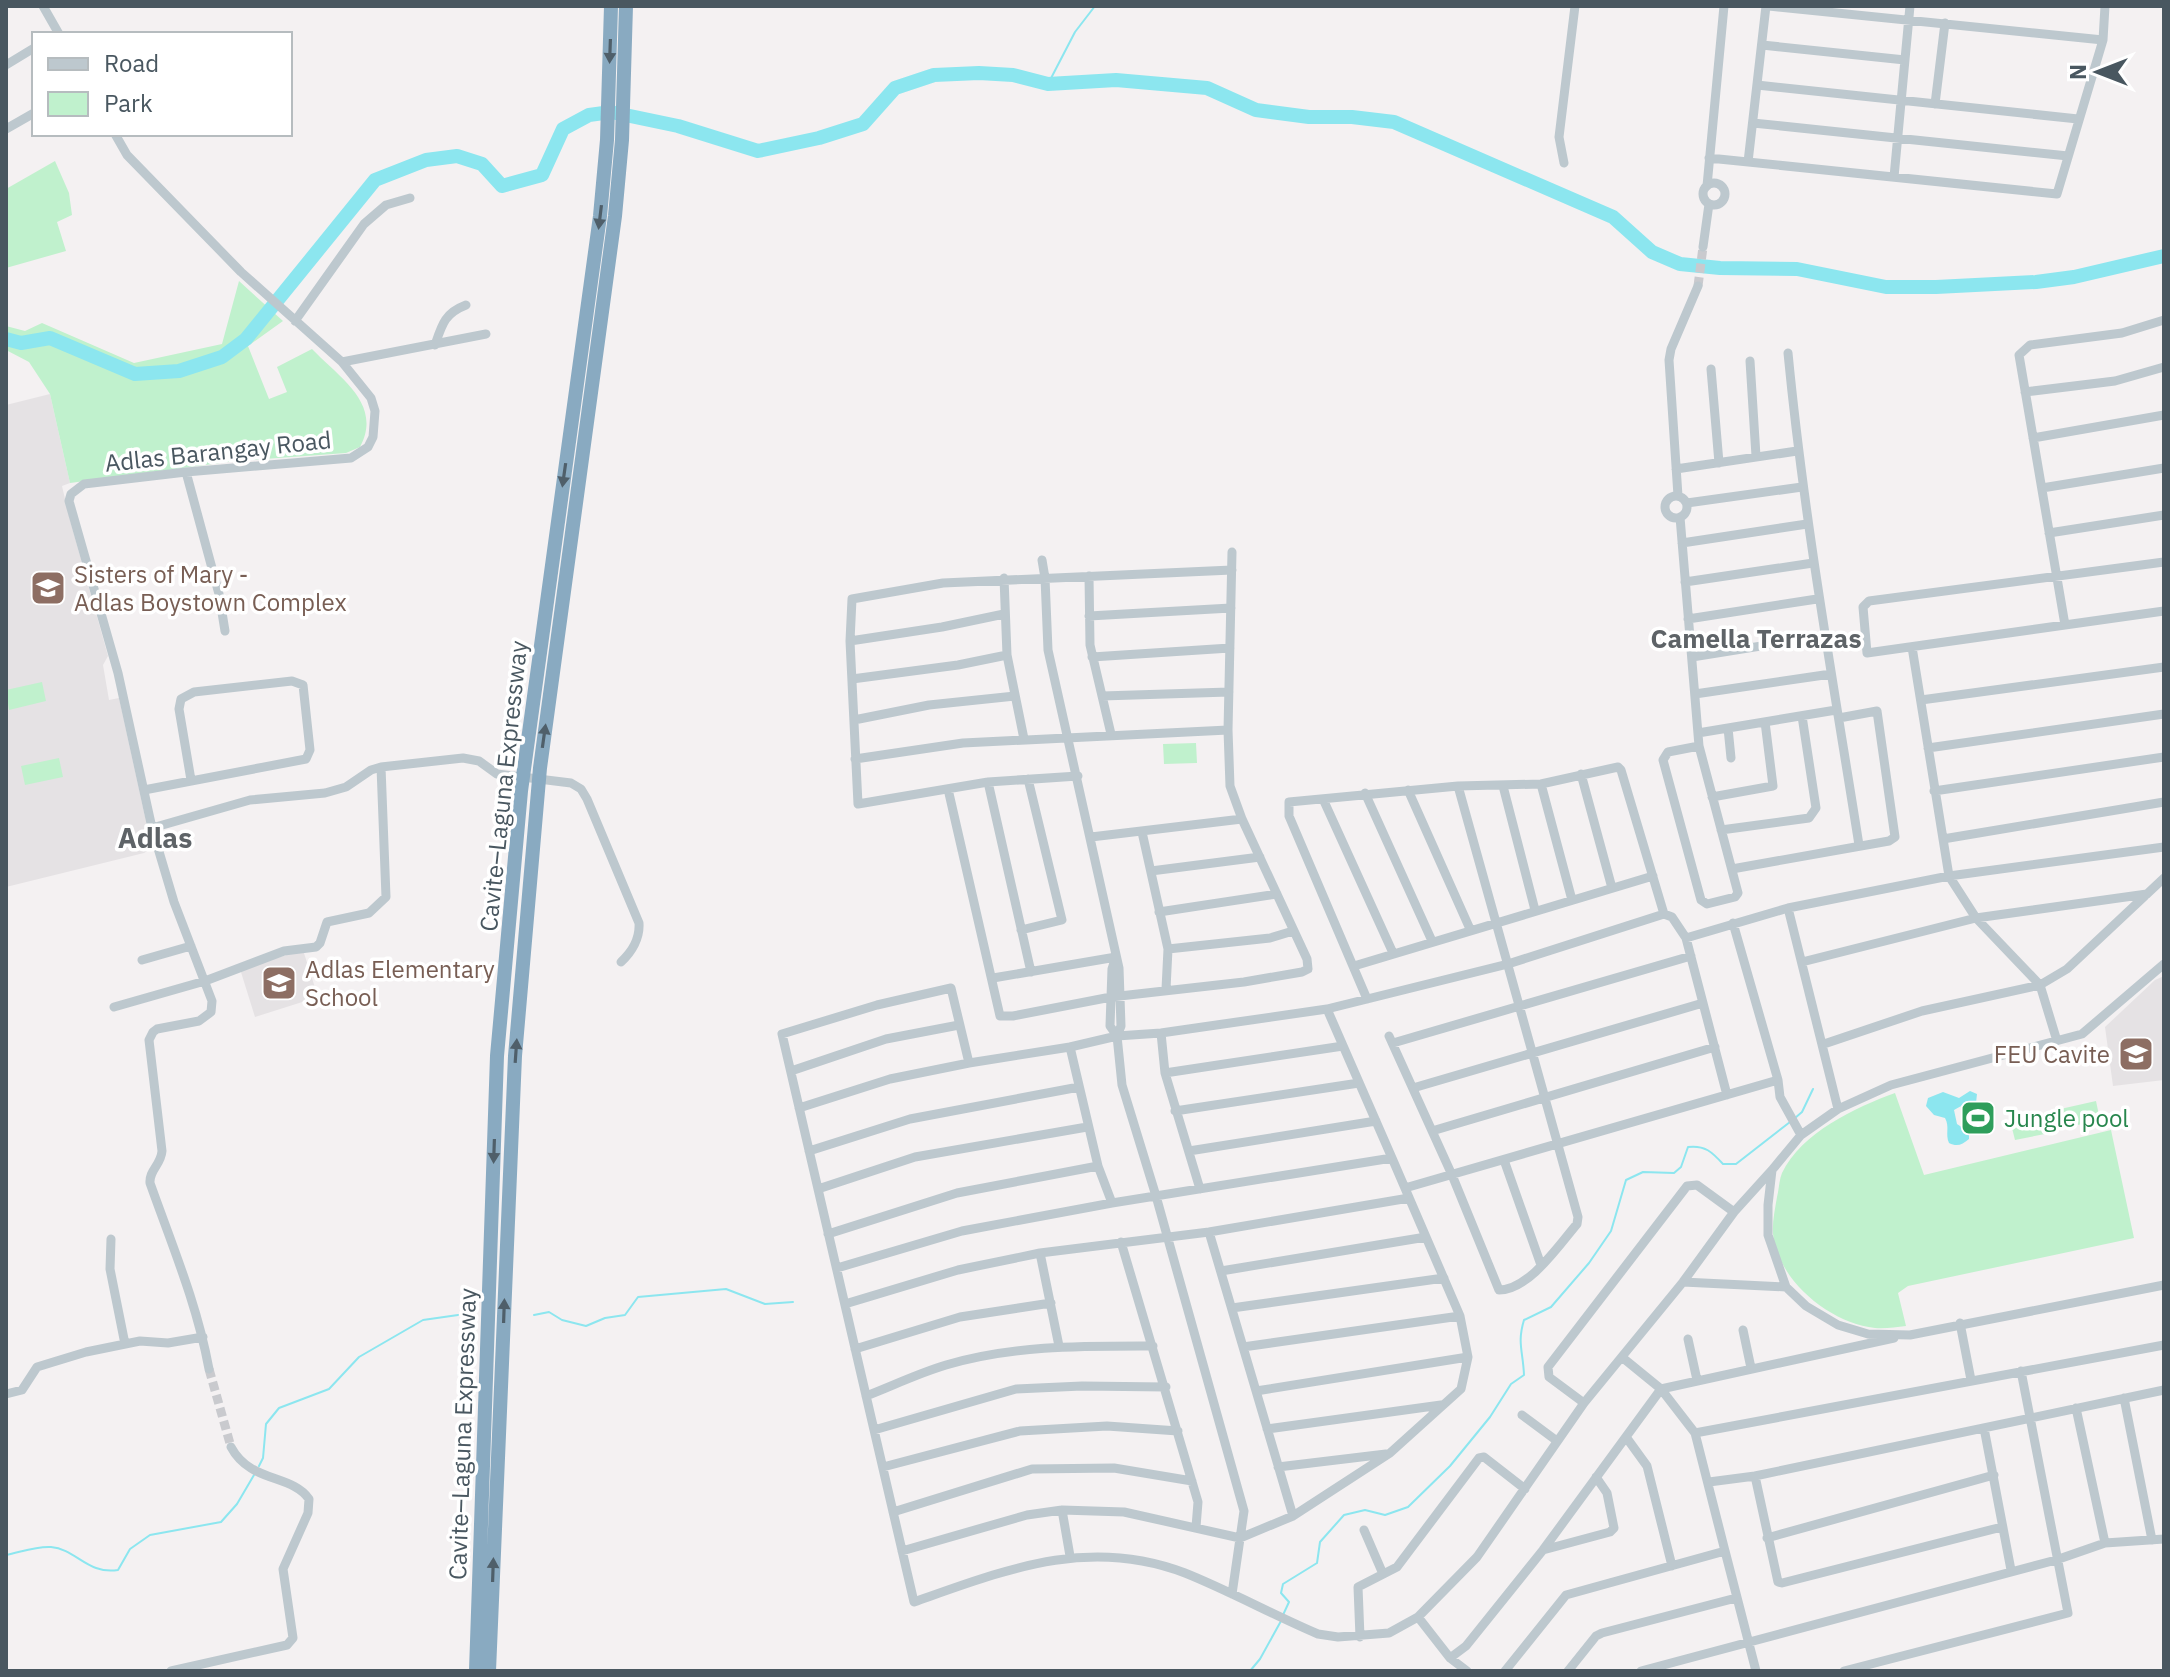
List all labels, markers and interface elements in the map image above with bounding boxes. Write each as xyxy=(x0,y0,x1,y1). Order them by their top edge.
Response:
legend xyxy=(32,32,292,136)
north arrow xyxy=(2058,32,2138,112)
one-way arrow xyxy=(603,39,616,64)
text: Road xyxy=(104,47,159,79)
text: N xyxy=(2063,64,2092,80)
text: Park xyxy=(104,87,153,119)
one-way arrow xyxy=(593,205,606,230)
street label: Adlas Barangay Road xyxy=(103,423,333,479)
one-way arrow xyxy=(557,463,570,488)
place label: Sisters of Mary - Adlas Boystown Complex xyxy=(74,558,347,618)
school or university icon: Sisters of Mary - Adlas Boystown Complex xyxy=(29,569,67,607)
district label: Camella Terrazas xyxy=(1651,621,1861,655)
street label: Cavite–Laguna Expressway xyxy=(472,639,534,933)
one-way arrow xyxy=(538,723,551,748)
district label: Adlas xyxy=(118,819,192,856)
place label: Adlas Elementary School xyxy=(305,953,495,1013)
school or university icon: Adlas Elementary School xyxy=(260,964,298,1002)
school or university icon: FEU Cavite xyxy=(2117,1035,2155,1073)
one-way arrow xyxy=(509,1038,522,1063)
place label: FEU Cavite xyxy=(1994,1038,2110,1070)
sports icon: Jungle pool xyxy=(1959,1099,1997,1137)
place label: Jungle pool xyxy=(2004,1102,2129,1134)
one-way arrow xyxy=(488,1139,501,1164)
street label: Cavite–Laguna Expressway xyxy=(441,1287,483,1581)
one-way arrow xyxy=(498,1298,511,1323)
one-way arrow xyxy=(487,1557,500,1582)

